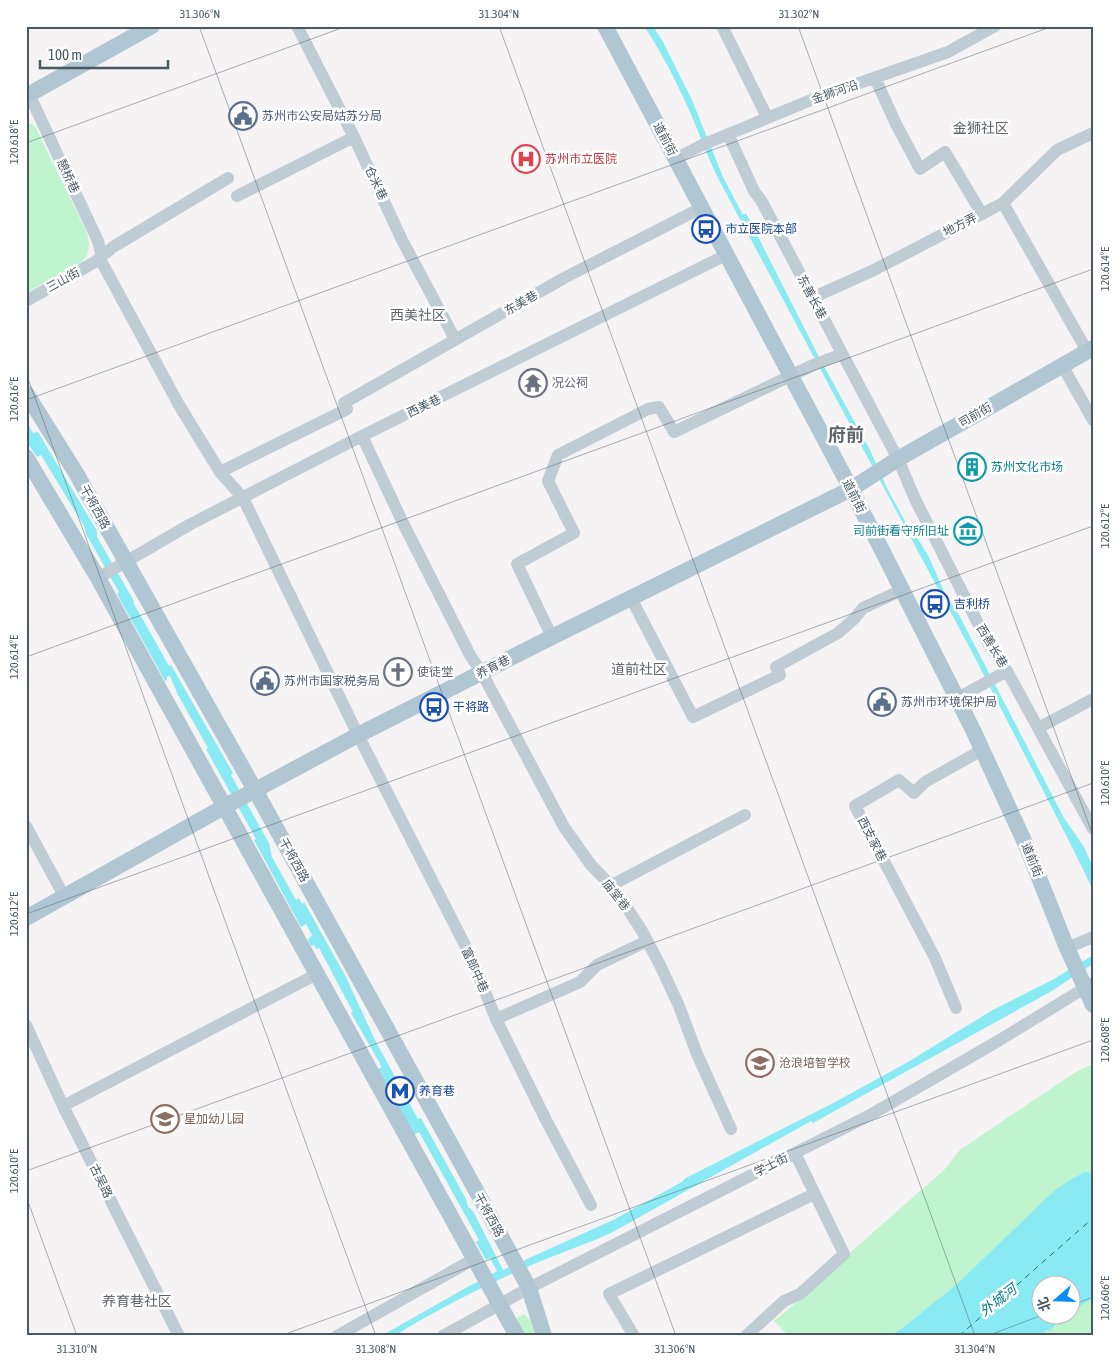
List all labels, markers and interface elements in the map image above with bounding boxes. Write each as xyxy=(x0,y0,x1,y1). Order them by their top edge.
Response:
text: 31.306°N xyxy=(180,7,220,21)
text: 31.304°N xyxy=(479,7,519,21)
text: 31.302°N xyxy=(779,7,819,21)
scale bar xyxy=(40,38,168,70)
text: 100 m xyxy=(48,46,82,63)
street label: 金狮河沿 xyxy=(810,78,860,106)
public building icon: 苏州市公安局姑苏分局 xyxy=(228,101,258,131)
place label: 苏州市公安局姑苏分局 xyxy=(262,109,382,123)
text: 120.618°E xyxy=(7,120,21,164)
street label: 道前街 xyxy=(650,120,680,158)
district label: 金狮社区 xyxy=(953,120,1009,136)
hospital icon: 苏州市立医院 xyxy=(511,144,541,174)
place label: 苏州市立医院 xyxy=(545,152,617,166)
street label: 憩桥巷 xyxy=(54,157,82,195)
street label: 仓米巷 xyxy=(362,164,390,202)
street label: 地方弄 xyxy=(941,211,979,239)
bus stop icon: 市立医院本部 xyxy=(691,214,721,244)
place label: 市立医院本部 xyxy=(725,222,797,236)
text: 120.614°E xyxy=(1098,247,1112,291)
street label: 三山街 xyxy=(44,265,82,295)
street label: 东善长巷 xyxy=(795,273,829,321)
street label: 东美巷 xyxy=(502,288,540,318)
district label: 西美社区 xyxy=(390,307,446,323)
temple icon: 况公祠 xyxy=(518,368,548,398)
place label: 况公祠 xyxy=(552,376,588,390)
text: 120.616°E xyxy=(7,377,21,421)
street label: 西美巷 xyxy=(405,392,443,420)
street label: 司前街 xyxy=(956,400,994,430)
district label: 府前 xyxy=(828,424,864,445)
building icon: 苏州文化市场 xyxy=(957,452,987,482)
place label: 苏州文化市场 xyxy=(991,460,1063,474)
street label: 道前街 xyxy=(840,477,868,515)
street label: 干将西路 xyxy=(77,483,113,531)
text: 120.612°E xyxy=(1098,504,1112,548)
museum icon: 司前街看守所旧址 xyxy=(953,516,983,546)
place label: 司前街看守所旧址 xyxy=(853,524,949,538)
bus stop icon: 吉利桥 xyxy=(920,589,950,619)
place label: 吉利桥 xyxy=(954,597,990,611)
street label: 西善长巷 xyxy=(974,622,1010,670)
text: 120.614°E xyxy=(7,635,21,679)
street label: 养育巷 xyxy=(474,653,512,681)
church icon: 使徒堂 xyxy=(383,657,413,687)
district label: 道前社区 xyxy=(611,661,667,677)
place label: 使徒堂 xyxy=(417,665,453,679)
public building icon: 苏州市国家税务局 xyxy=(250,666,280,696)
place label: 苏州市国家税务局 xyxy=(284,674,380,688)
public building icon: 苏州市环境保护局 xyxy=(867,687,897,717)
bus stop icon: 干将路 xyxy=(419,692,449,722)
place label: 苏州市环境保护局 xyxy=(901,695,997,709)
place label: 干将路 xyxy=(453,700,489,714)
text: 120.610°E xyxy=(1098,761,1112,805)
street label: 西支家巷 xyxy=(855,814,889,864)
street label: 干将西路 xyxy=(276,836,312,884)
street label: 道前街 xyxy=(1019,841,1045,879)
street label: 庙堂巷 xyxy=(599,877,633,913)
text: 120.612°E xyxy=(7,892,21,936)
street label: 富郎中巷 xyxy=(459,945,491,995)
text: 120.608°E xyxy=(1098,1018,1112,1062)
school or university icon: 沧浪培智学校 xyxy=(745,1048,775,1078)
place label: 沧浪培智学校 xyxy=(779,1056,851,1070)
metro station icon: 养育巷 xyxy=(385,1076,415,1106)
place label: 养育巷 xyxy=(419,1084,455,1098)
school or university icon: 星加幼儿园 xyxy=(150,1104,180,1134)
place label: 星加幼儿园 xyxy=(184,1112,244,1126)
text: 120.610°E xyxy=(7,1149,21,1193)
street label: 学士街 xyxy=(752,1151,790,1179)
street label: 古吴路 xyxy=(87,1162,115,1200)
street label: 干将西路 xyxy=(471,1191,507,1239)
north arrow xyxy=(1032,1274,1082,1324)
text: 120.606°E xyxy=(1098,1276,1112,1320)
water label: 外城河 xyxy=(976,1279,1022,1319)
district label: 养育巷社区 xyxy=(102,1293,172,1309)
text: 北 xyxy=(1034,1295,1054,1314)
text: 31.310°N xyxy=(57,1342,97,1356)
text: 31.308°N xyxy=(356,1342,396,1356)
text: 31.306°N xyxy=(655,1342,695,1356)
text: 31.304°N xyxy=(955,1342,995,1356)

